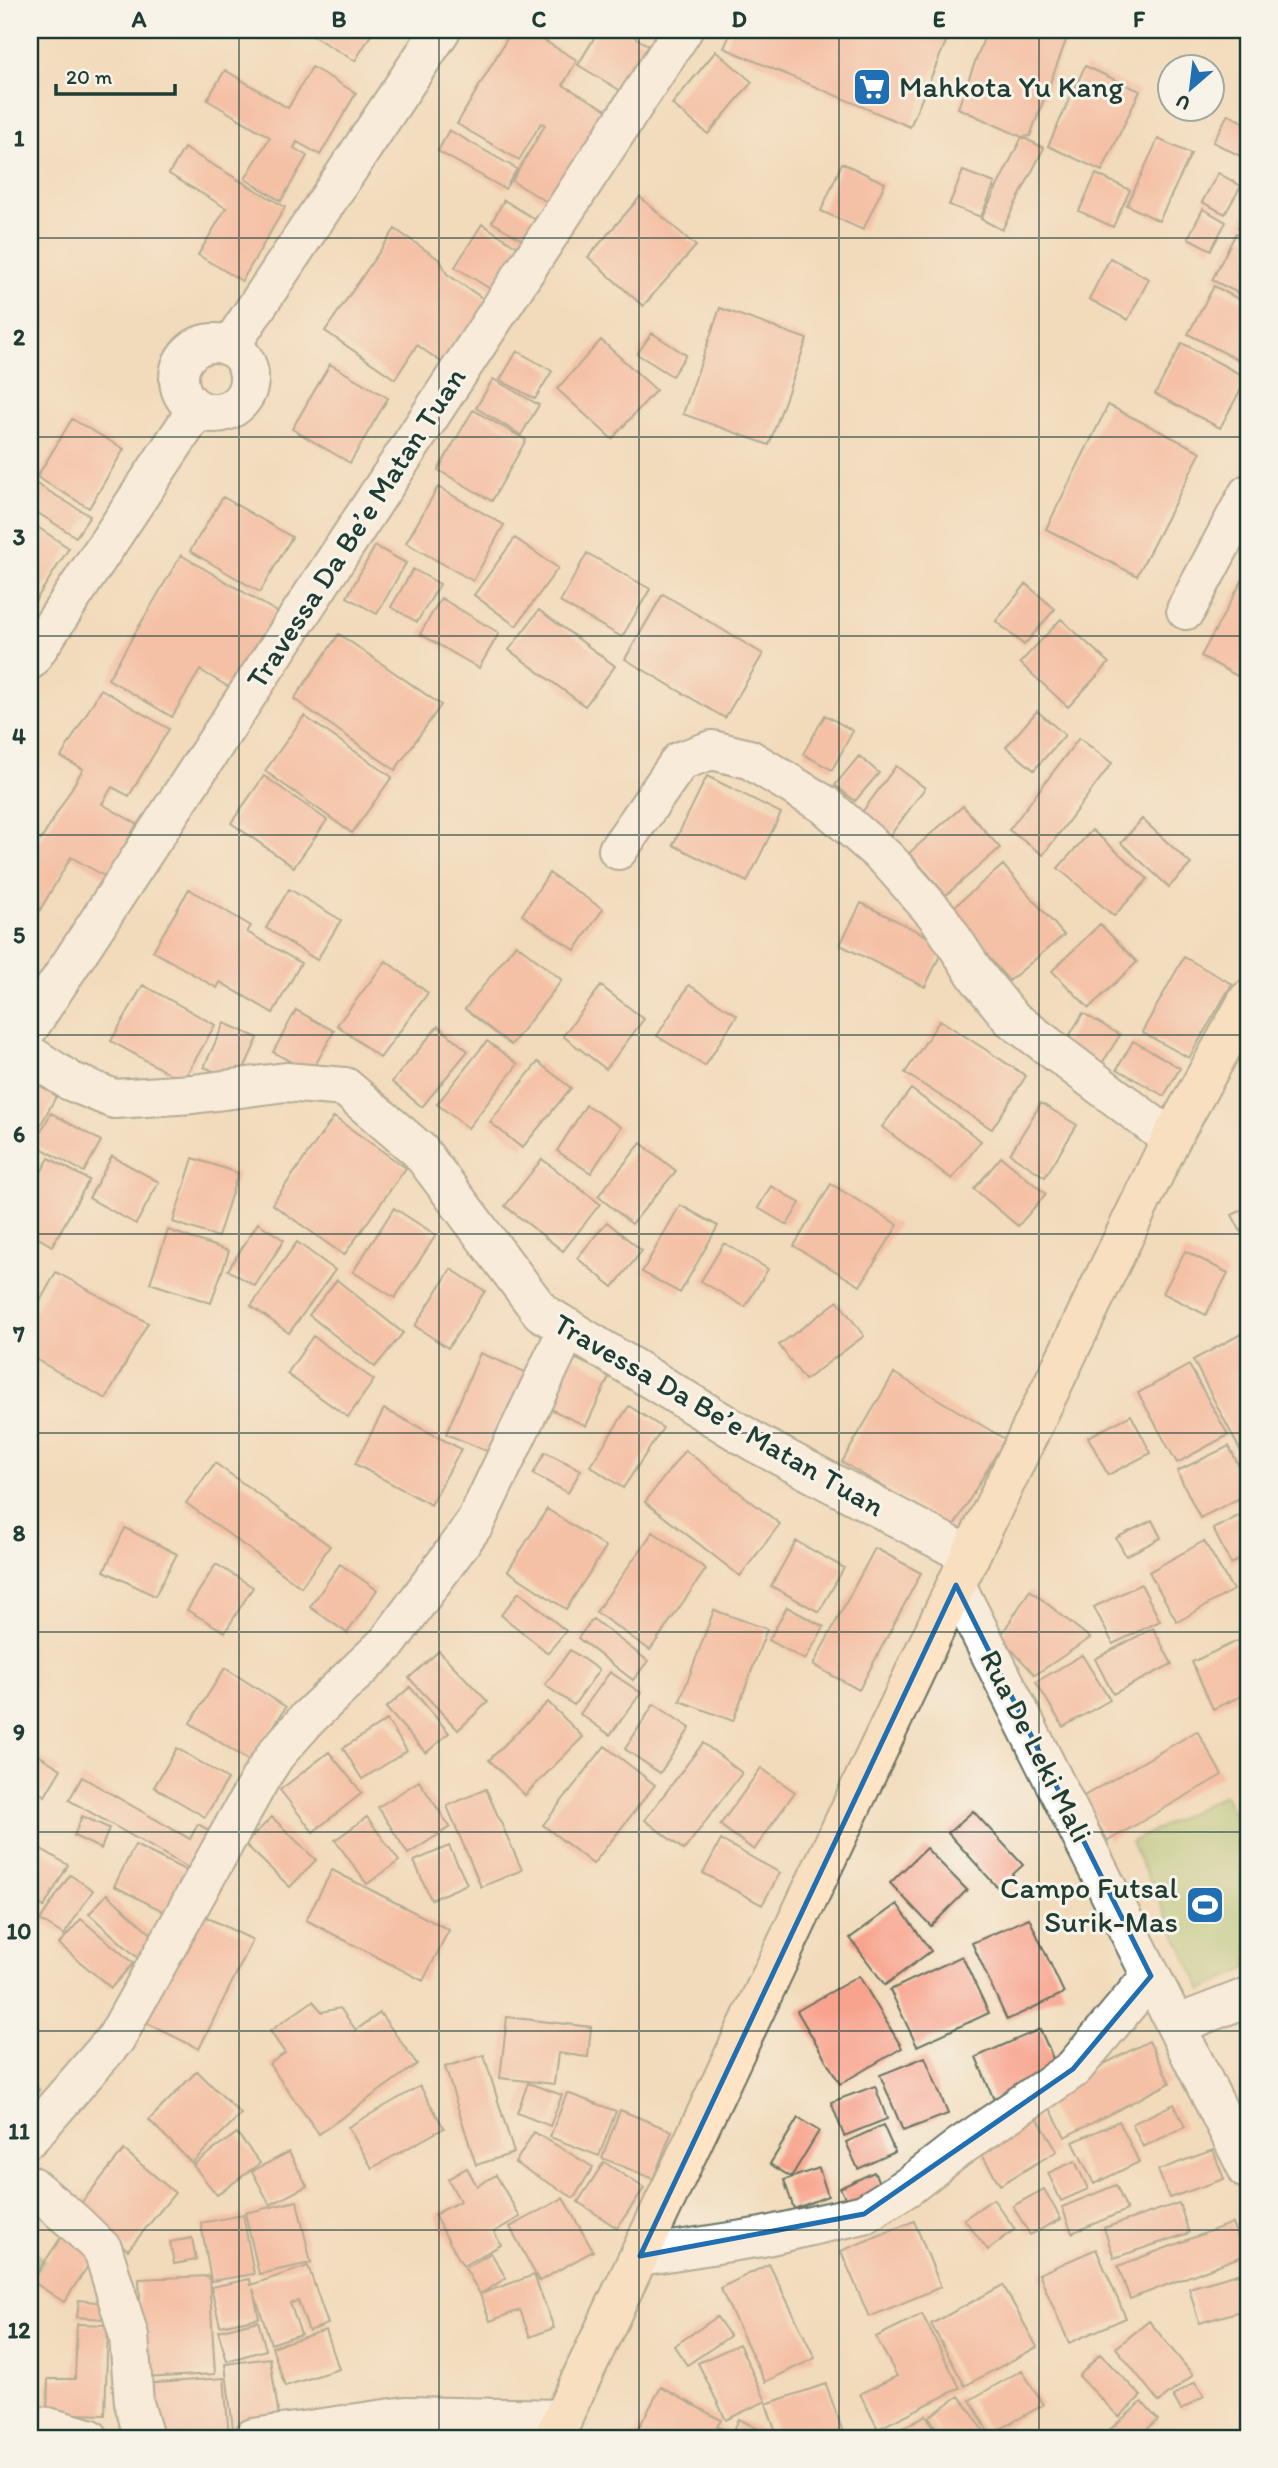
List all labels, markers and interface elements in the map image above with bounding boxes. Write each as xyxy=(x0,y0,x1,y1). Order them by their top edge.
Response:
text: A xyxy=(131,5,147,33)
text: B xyxy=(332,5,347,33)
text: C xyxy=(532,5,547,33)
text: D xyxy=(731,5,747,33)
text: E xyxy=(933,5,946,33)
text: F xyxy=(1133,5,1146,33)
scale bar xyxy=(56,52,175,96)
north arrow xyxy=(1156,52,1226,122)
text: 20 m xyxy=(66,64,113,89)
supermarket icon: Mahkota Yu Kang xyxy=(851,66,893,108)
place label: Mahkota Yu Kang xyxy=(899,68,1124,105)
text: U xyxy=(1172,89,1194,116)
text: 1 xyxy=(14,124,25,152)
text: 2 xyxy=(13,323,26,351)
street label: Travessa Da Be’e Matan Tuan xyxy=(238,360,473,695)
text: 3 xyxy=(13,523,26,551)
text: 4 xyxy=(12,722,26,750)
text: 5 xyxy=(13,921,25,949)
text: 6 xyxy=(13,1120,25,1148)
street label: Travessa Da Be’e Matan Tuan xyxy=(547,1305,891,1525)
text: 7 xyxy=(12,1320,25,1348)
text: 8 xyxy=(13,1519,26,1547)
street label: Rua De Leki Mali xyxy=(972,1643,1101,1848)
text: 9 xyxy=(13,1718,25,1746)
place label: Campo Futsal Surik-Mas xyxy=(1000,1869,1179,1940)
sports icon: Campo Futsal Surik-Mas xyxy=(1184,1884,1226,1926)
text: 10 xyxy=(7,1917,31,1945)
text: 11 xyxy=(8,2117,30,2145)
text: 12 xyxy=(8,2316,31,2344)

